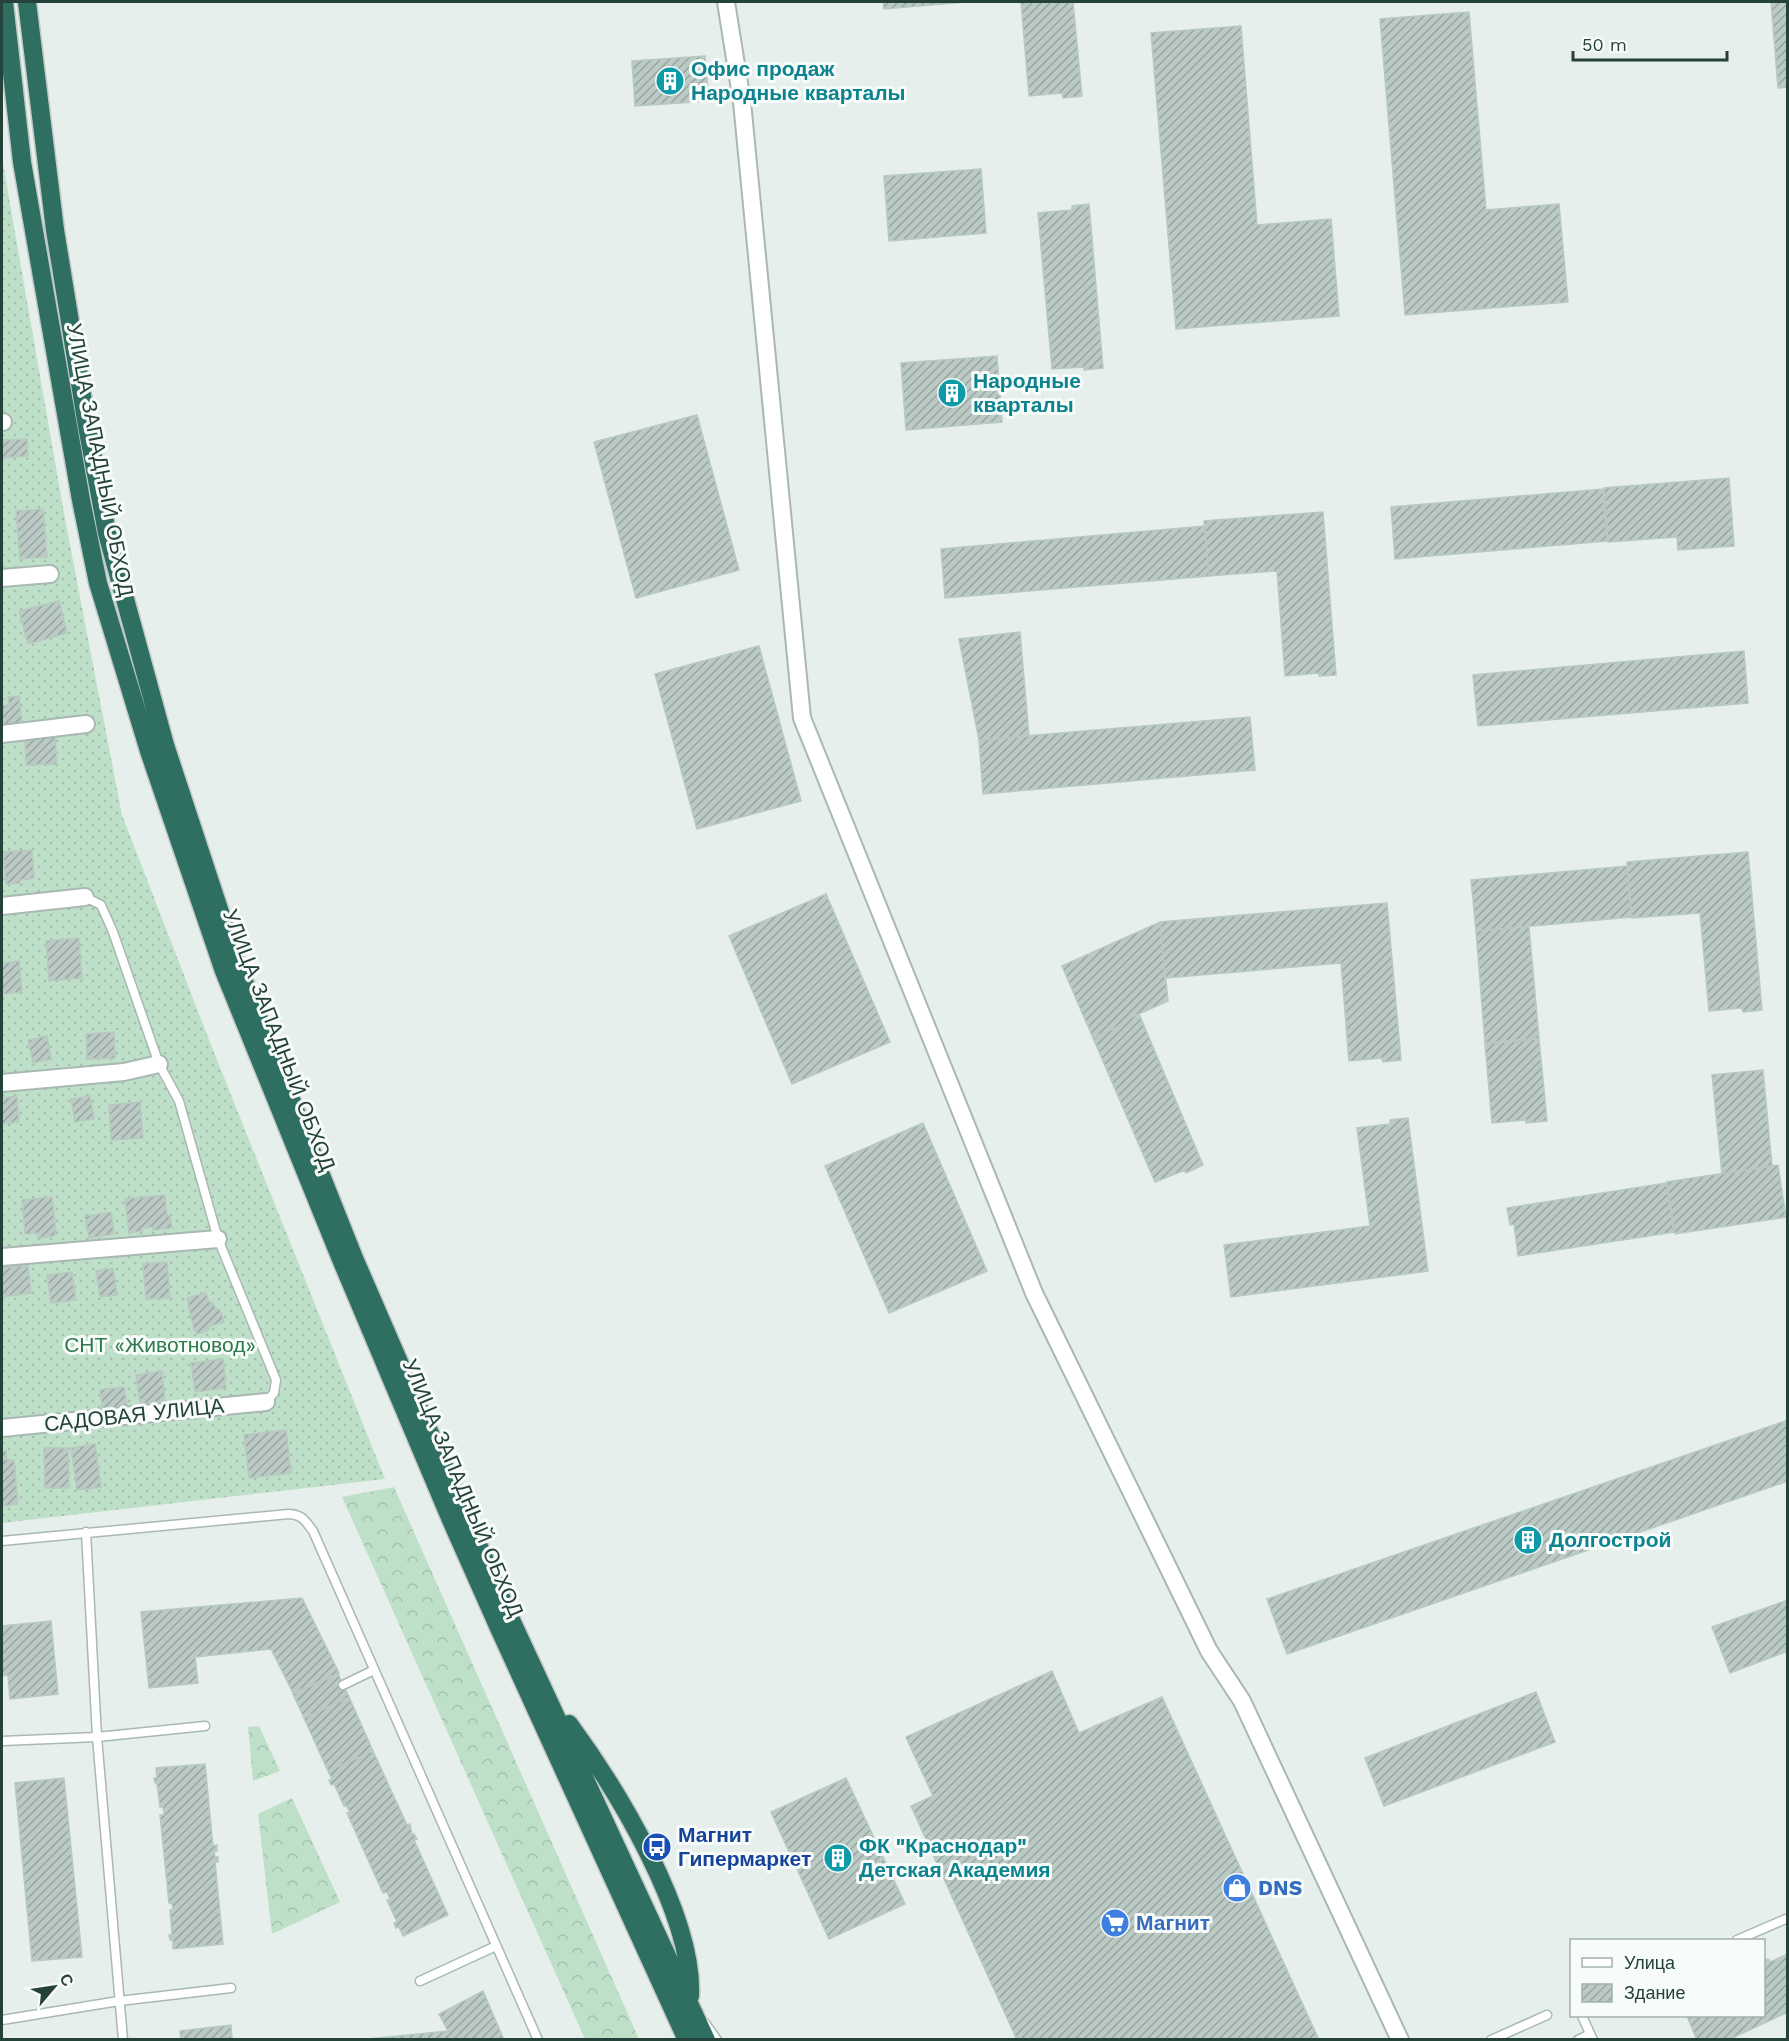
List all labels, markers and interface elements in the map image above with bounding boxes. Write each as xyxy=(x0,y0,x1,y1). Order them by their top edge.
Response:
scale bar xyxy=(1573,24,1728,62)
text: 50 m xyxy=(1582,34,1627,55)
place label: Офис продаж Народные кварталы xyxy=(691,56,905,105)
building icon: Офис продаж Народные кварталы xyxy=(654,65,686,97)
street label: УЛИЦА ЗАПАДНЫЙ ОБХОД xyxy=(62,321,139,599)
place label: Народные кварталы xyxy=(973,368,1081,417)
building icon: Народные кварталы xyxy=(936,377,968,409)
street label: УЛИЦА ЗАПАДНЫЙ ОБХОД xyxy=(218,906,341,1174)
park label: СНТ «Животновод» xyxy=(64,1332,256,1357)
street label: УЛИЦА ЗАПАДНЫЙ ОБХОД xyxy=(398,1355,529,1621)
street label: САДОВАЯ УЛИЦА xyxy=(43,1393,225,1436)
building icon: Долгострой xyxy=(1512,1524,1544,1556)
place label: Долгострой xyxy=(1549,1527,1671,1552)
place label: Магнит Гипермаркет xyxy=(678,1822,811,1871)
bus stop icon: Магнит Гипермаркет xyxy=(641,1831,673,1863)
place label: ФК "Краснодар" Детская Академия xyxy=(859,1833,1051,1882)
building icon: ФК "Краснодар" Детская Академия xyxy=(822,1842,854,1874)
shop icon: DNS xyxy=(1221,1872,1253,1904)
place label: DNS xyxy=(1258,1875,1302,1900)
supermarket icon: Магнит xyxy=(1099,1907,1131,1939)
place label: Магнит xyxy=(1136,1910,1210,1935)
legend xyxy=(1570,1939,1765,2017)
text: Улица xyxy=(1624,1952,1676,1973)
north arrow xyxy=(24,1957,84,2017)
text: С xyxy=(56,1970,78,1990)
text: Здание xyxy=(1624,1982,1685,2003)

